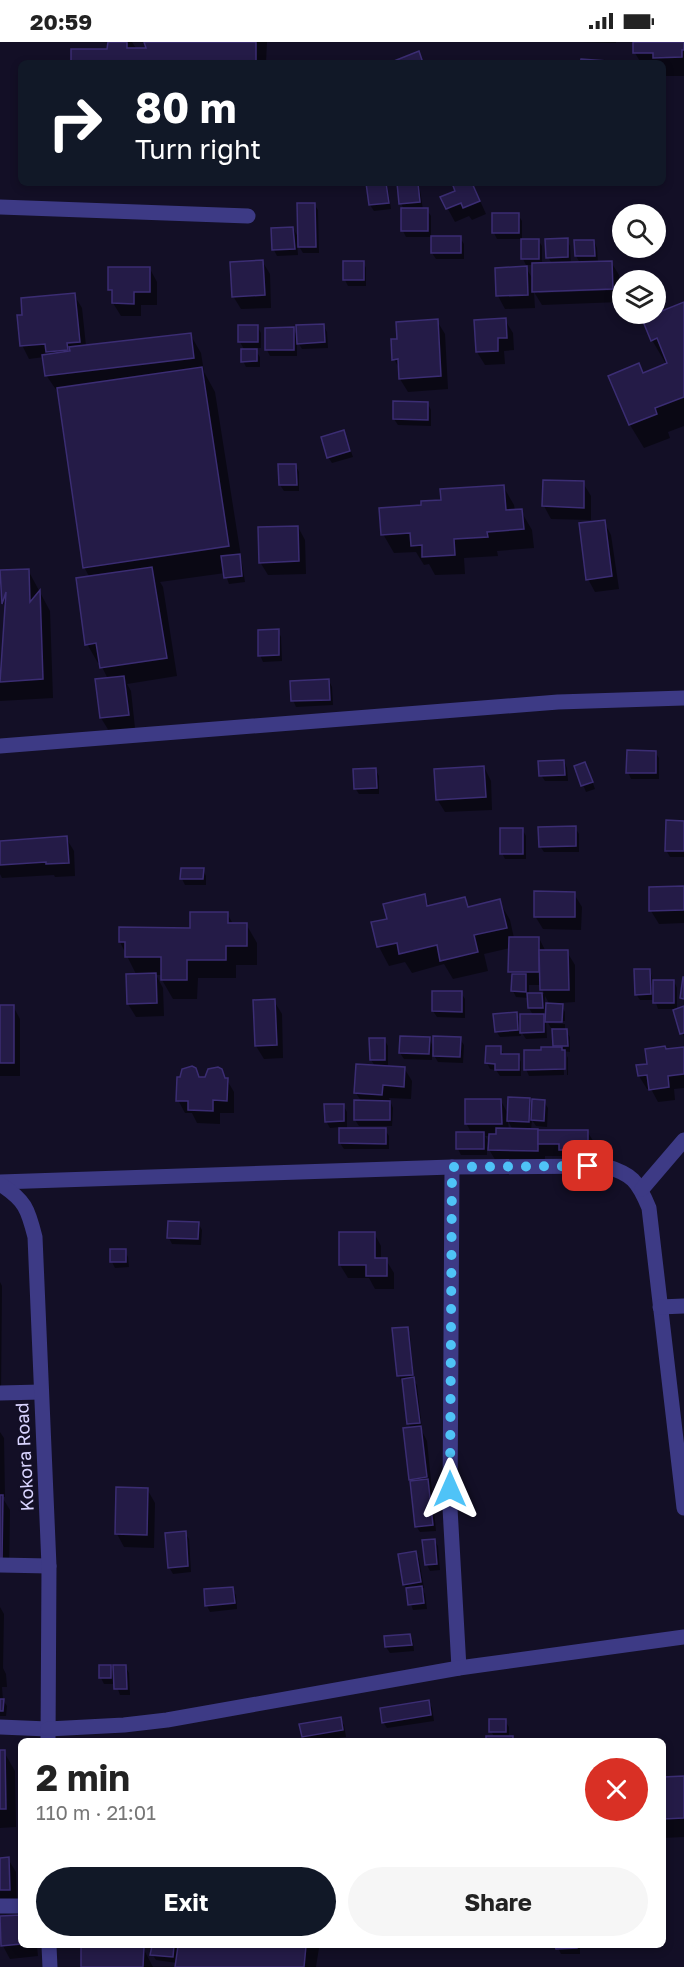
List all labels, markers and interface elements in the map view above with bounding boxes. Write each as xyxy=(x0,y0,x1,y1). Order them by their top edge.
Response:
text: 20:59 xyxy=(30,8,92,35)
text: 80 m xyxy=(135,82,236,132)
icon: right xyxy=(36,84,114,162)
text: Turn right xyxy=(135,133,261,165)
map controls xyxy=(612,204,666,324)
button: search xyxy=(612,204,666,258)
button: layers xyxy=(612,270,666,324)
pin xyxy=(562,1140,613,1191)
icon: arrive xyxy=(571,1149,604,1182)
street label: Kokora Road xyxy=(10,1402,38,1512)
position arrow xyxy=(418,1457,482,1521)
text: 2 min xyxy=(36,1756,130,1799)
button: close xyxy=(585,1758,648,1821)
text: 110 m · 21:01 xyxy=(36,1800,156,1824)
button: Exit xyxy=(36,1867,336,1936)
button: Share xyxy=(348,1867,648,1936)

